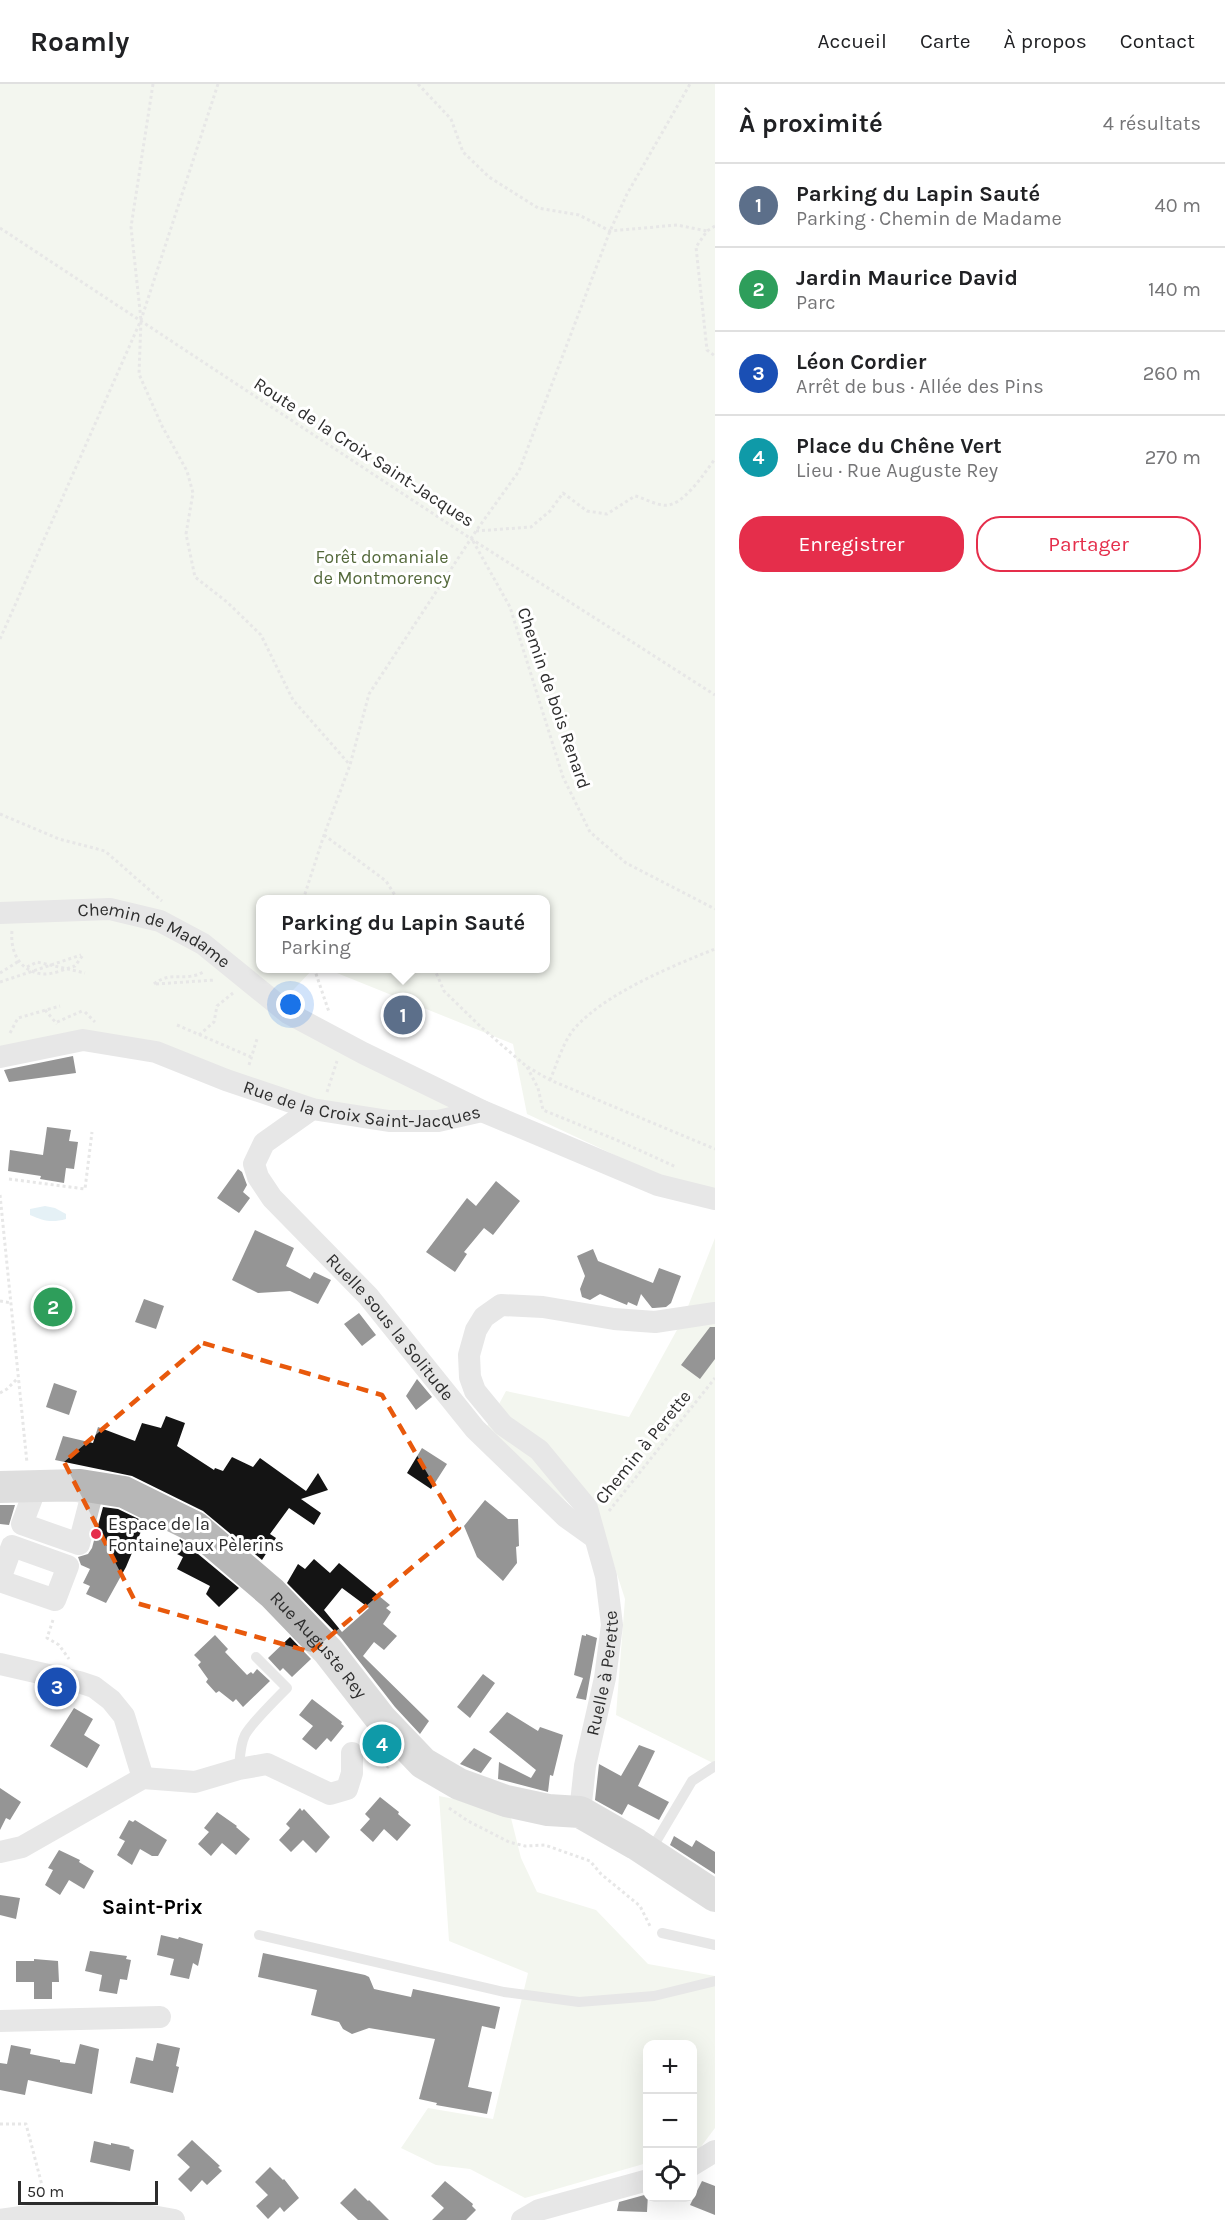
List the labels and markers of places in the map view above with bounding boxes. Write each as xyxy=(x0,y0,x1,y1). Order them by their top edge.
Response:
pin: 1 xyxy=(384,992,422,1038)
pin: 2 xyxy=(34,1284,72,1330)
place label: Espace de la Fontaine aux Pèlerins xyxy=(108,1513,284,1556)
marker: Espace de la Fontaine aux Pèlerins xyxy=(89,1527,103,1541)
pin: 3 xyxy=(38,1664,76,1710)
pin: 4 xyxy=(362,1722,401,1766)

